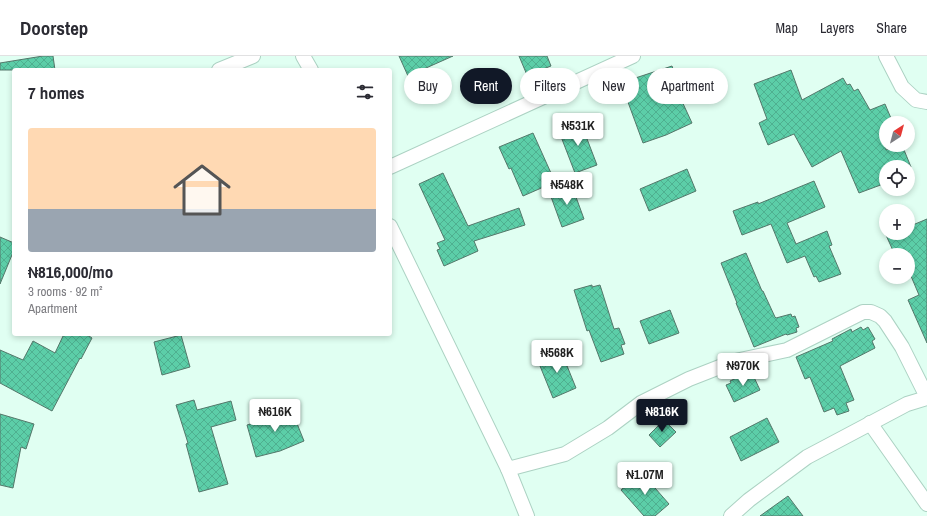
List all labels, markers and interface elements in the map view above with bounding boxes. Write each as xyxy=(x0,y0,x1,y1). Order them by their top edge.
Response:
text: Doorstep xyxy=(20,15,88,41)
text: Map xyxy=(776,19,798,37)
text: Layers xyxy=(820,19,854,37)
text: Share xyxy=(876,19,907,37)
chip: Buy xyxy=(404,68,452,104)
chip: Rent xyxy=(460,68,512,104)
chip: Filters xyxy=(520,68,580,104)
chip: New xyxy=(588,68,639,104)
chip: Apartment xyxy=(647,68,728,104)
text: 7 homes xyxy=(28,81,85,104)
icon: filters xyxy=(354,81,376,103)
pin: ₦531K xyxy=(550,113,606,147)
north arrow xyxy=(879,116,915,152)
map controls xyxy=(879,116,915,284)
text: ₦531K xyxy=(561,117,595,134)
icon: home xyxy=(166,154,238,226)
button: locate xyxy=(879,160,915,196)
pin: ₦548K xyxy=(539,172,595,206)
text: ₦548K xyxy=(550,176,584,193)
button: + xyxy=(879,204,915,240)
button: − xyxy=(879,248,915,284)
text: ₦816,000/mo xyxy=(28,260,113,283)
text: 3 rooms · 92 m² xyxy=(28,283,103,300)
text: Apartment xyxy=(28,300,77,317)
pin: ₦568K xyxy=(529,340,585,374)
text: ₦568K xyxy=(540,344,574,361)
pin: ₦970K xyxy=(715,353,771,387)
text: ₦970K xyxy=(726,357,760,374)
pin: ₦616K xyxy=(247,399,303,433)
pin: ₦816K xyxy=(634,399,690,433)
text: ₦616K xyxy=(258,403,292,420)
text: ₦816K xyxy=(645,403,679,420)
pin: ₦1.07M xyxy=(612,462,678,496)
text: ₦1.07M xyxy=(626,466,664,483)

